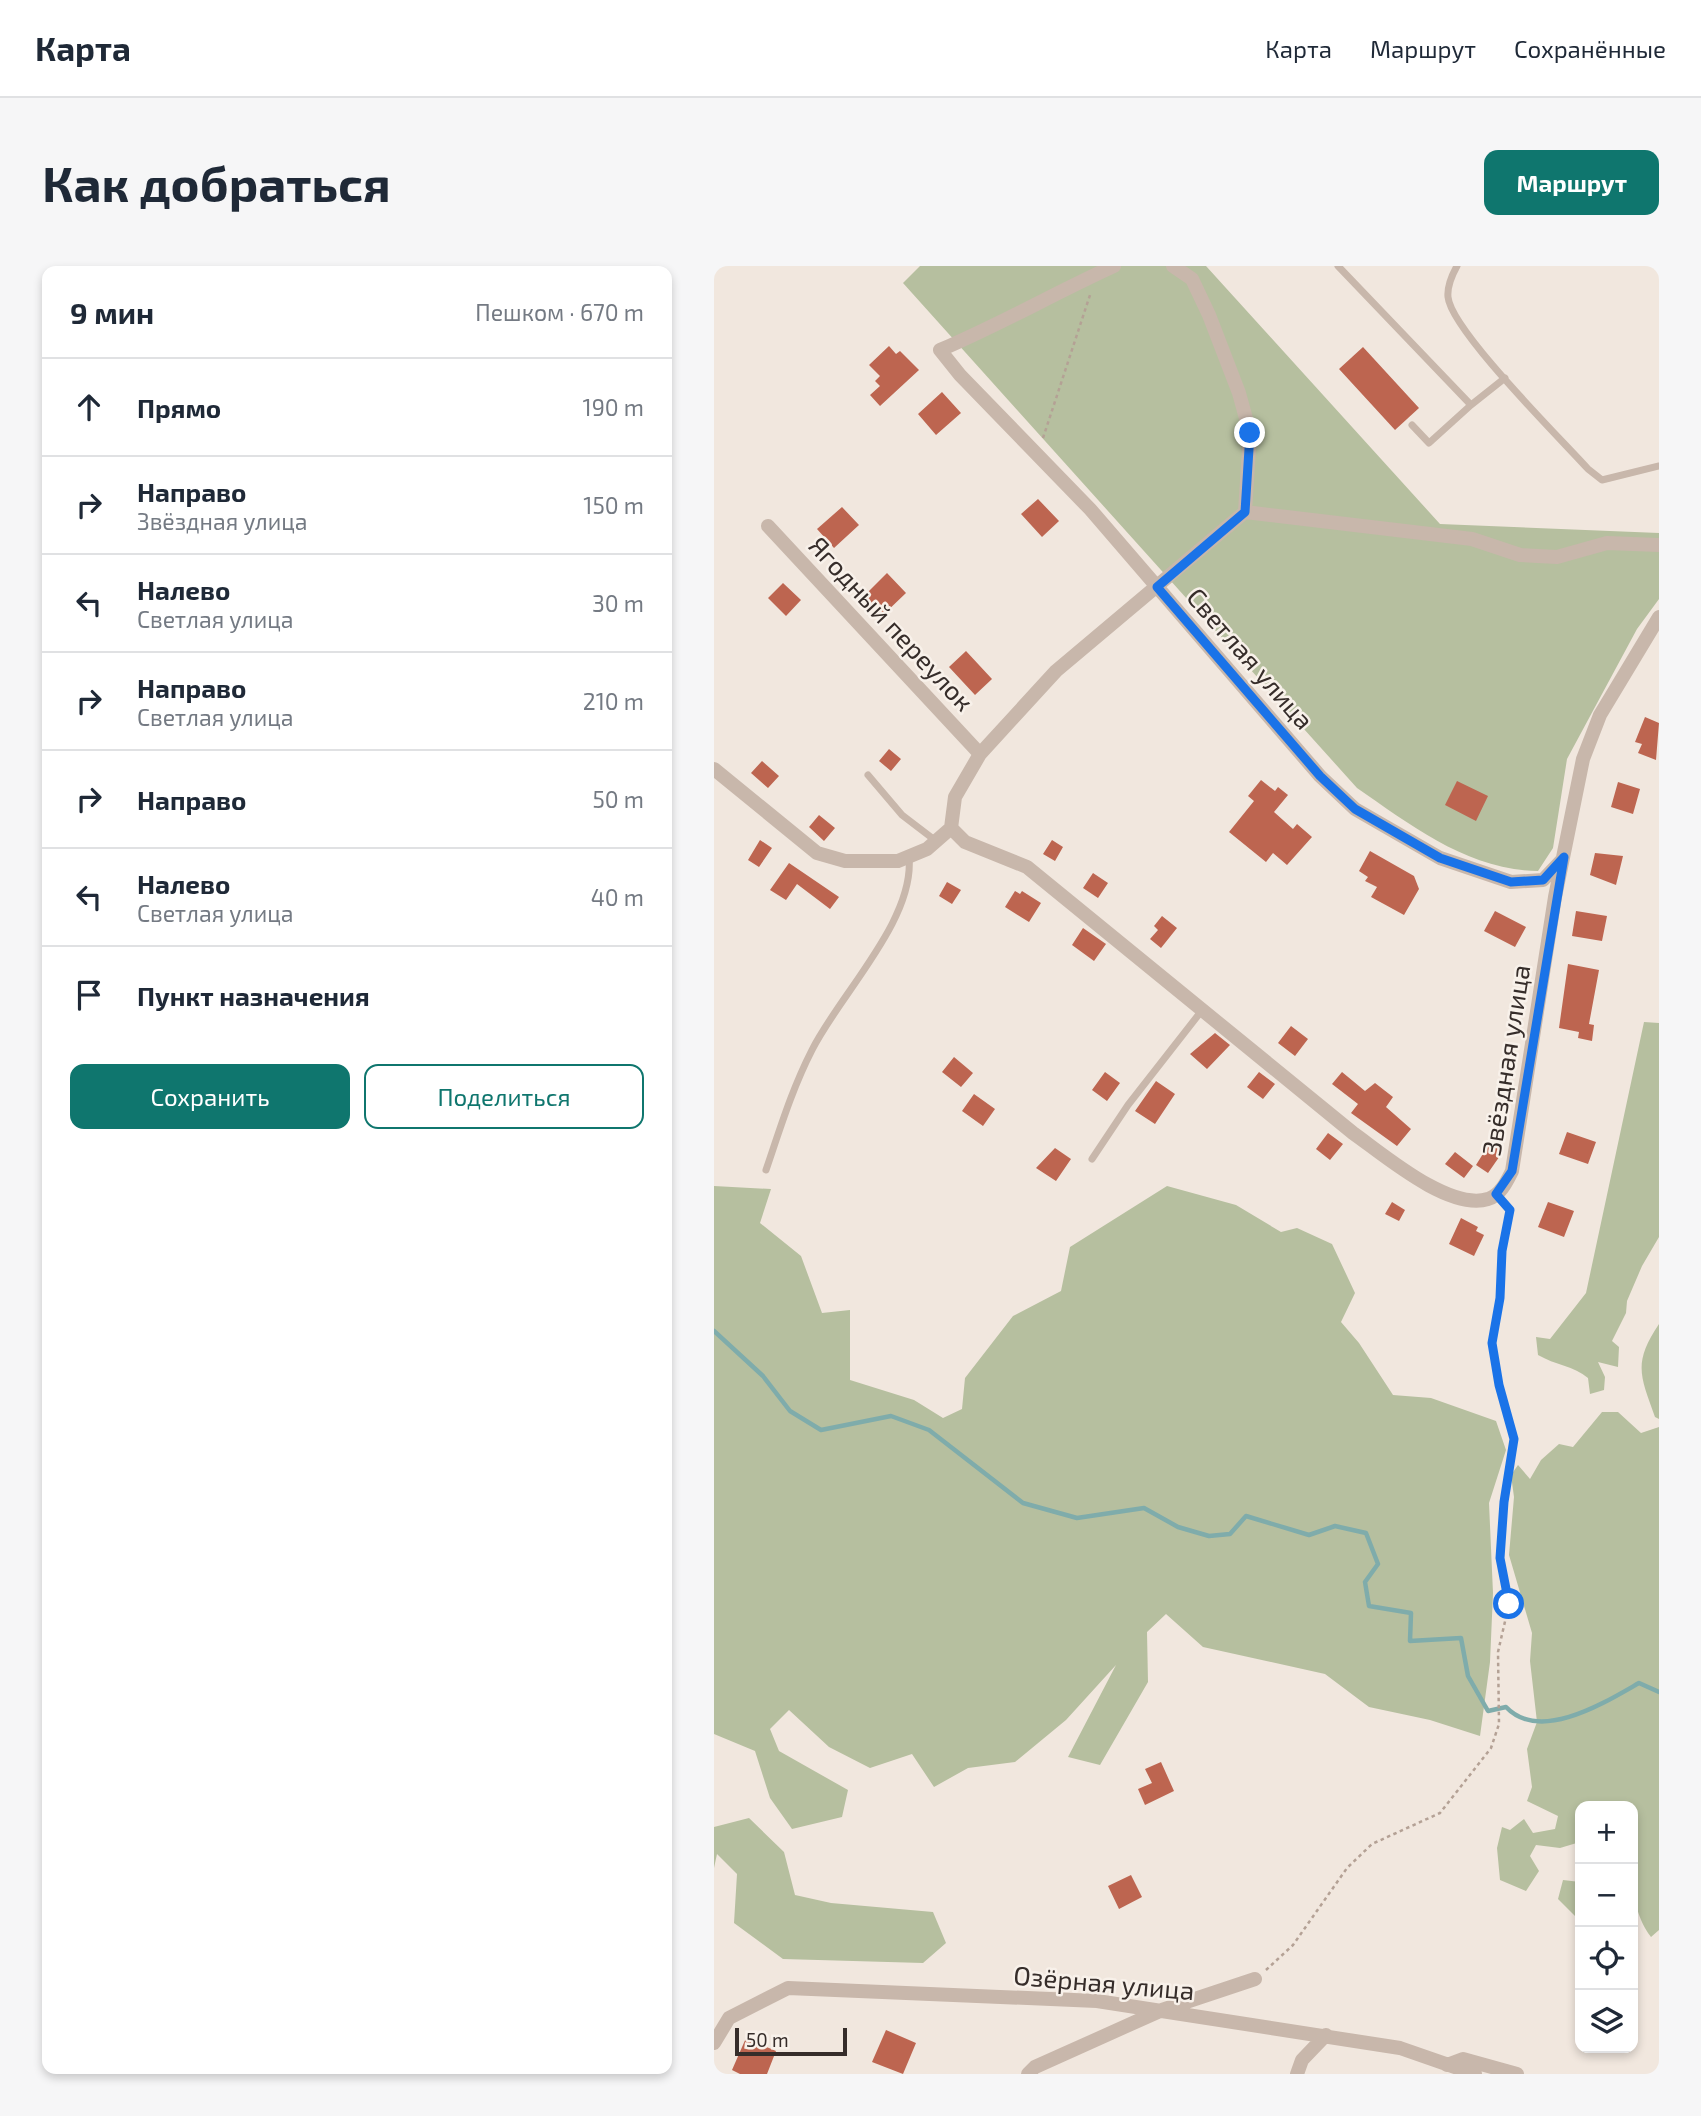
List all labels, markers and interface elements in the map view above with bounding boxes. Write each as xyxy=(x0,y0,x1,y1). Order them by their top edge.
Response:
text: Карта xyxy=(35,28,131,68)
text: Карта xyxy=(1265,34,1332,63)
text: Маршрут xyxy=(1370,34,1476,63)
text: Сохранённые xyxy=(1514,34,1666,63)
button: Маршрут xyxy=(1484,150,1659,215)
text: Как добраться xyxy=(42,153,391,212)
text: 9 мин xyxy=(70,294,154,330)
text: Пешком · 670 m xyxy=(475,298,644,326)
icon: ahead xyxy=(70,388,108,426)
text: Прямо xyxy=(137,392,221,423)
text: 190 m xyxy=(583,393,644,421)
route end xyxy=(1234,417,1265,448)
text: Направо xyxy=(137,476,246,507)
icon: right xyxy=(70,486,108,524)
text: 150 m xyxy=(583,491,644,519)
text: Звёздная улица xyxy=(137,507,308,535)
street label: Ягодный переулок xyxy=(803,529,981,717)
text: Налево xyxy=(137,574,230,605)
street label: Светлая улица xyxy=(1180,581,1321,736)
icon: left xyxy=(70,584,108,622)
text: 30 m xyxy=(592,589,644,617)
text: Светлая улица xyxy=(137,605,294,633)
text: Направо xyxy=(137,672,246,703)
icon: right xyxy=(70,682,108,720)
text: 210 m xyxy=(583,687,644,715)
text: Светлая улица xyxy=(137,703,294,731)
icon: right xyxy=(70,780,108,818)
text: Направо xyxy=(137,784,246,815)
text: 50 m xyxy=(593,785,644,813)
text: Налево xyxy=(137,868,230,899)
icon: left xyxy=(70,878,108,916)
text: 40 m xyxy=(591,883,644,911)
text: Светлая улица xyxy=(137,899,294,927)
street label: Звёздная улица xyxy=(1475,962,1536,1158)
icon: arrive xyxy=(70,976,108,1014)
text: Пункт назначения xyxy=(137,980,370,1011)
button: Сохранить xyxy=(70,1064,350,1129)
button: Поделиться xyxy=(364,1064,644,1129)
route start xyxy=(1493,1588,1524,1619)
map controls xyxy=(1575,1801,1638,2053)
button: + xyxy=(1575,1801,1638,1864)
button: − xyxy=(1575,1864,1638,1927)
button: locate xyxy=(1575,1927,1638,1990)
street label: Озёрная улица xyxy=(1012,1959,1196,2006)
button: layers xyxy=(1575,1990,1638,2053)
scale bar xyxy=(735,2025,847,2057)
text: 50 m xyxy=(746,2028,789,2051)

